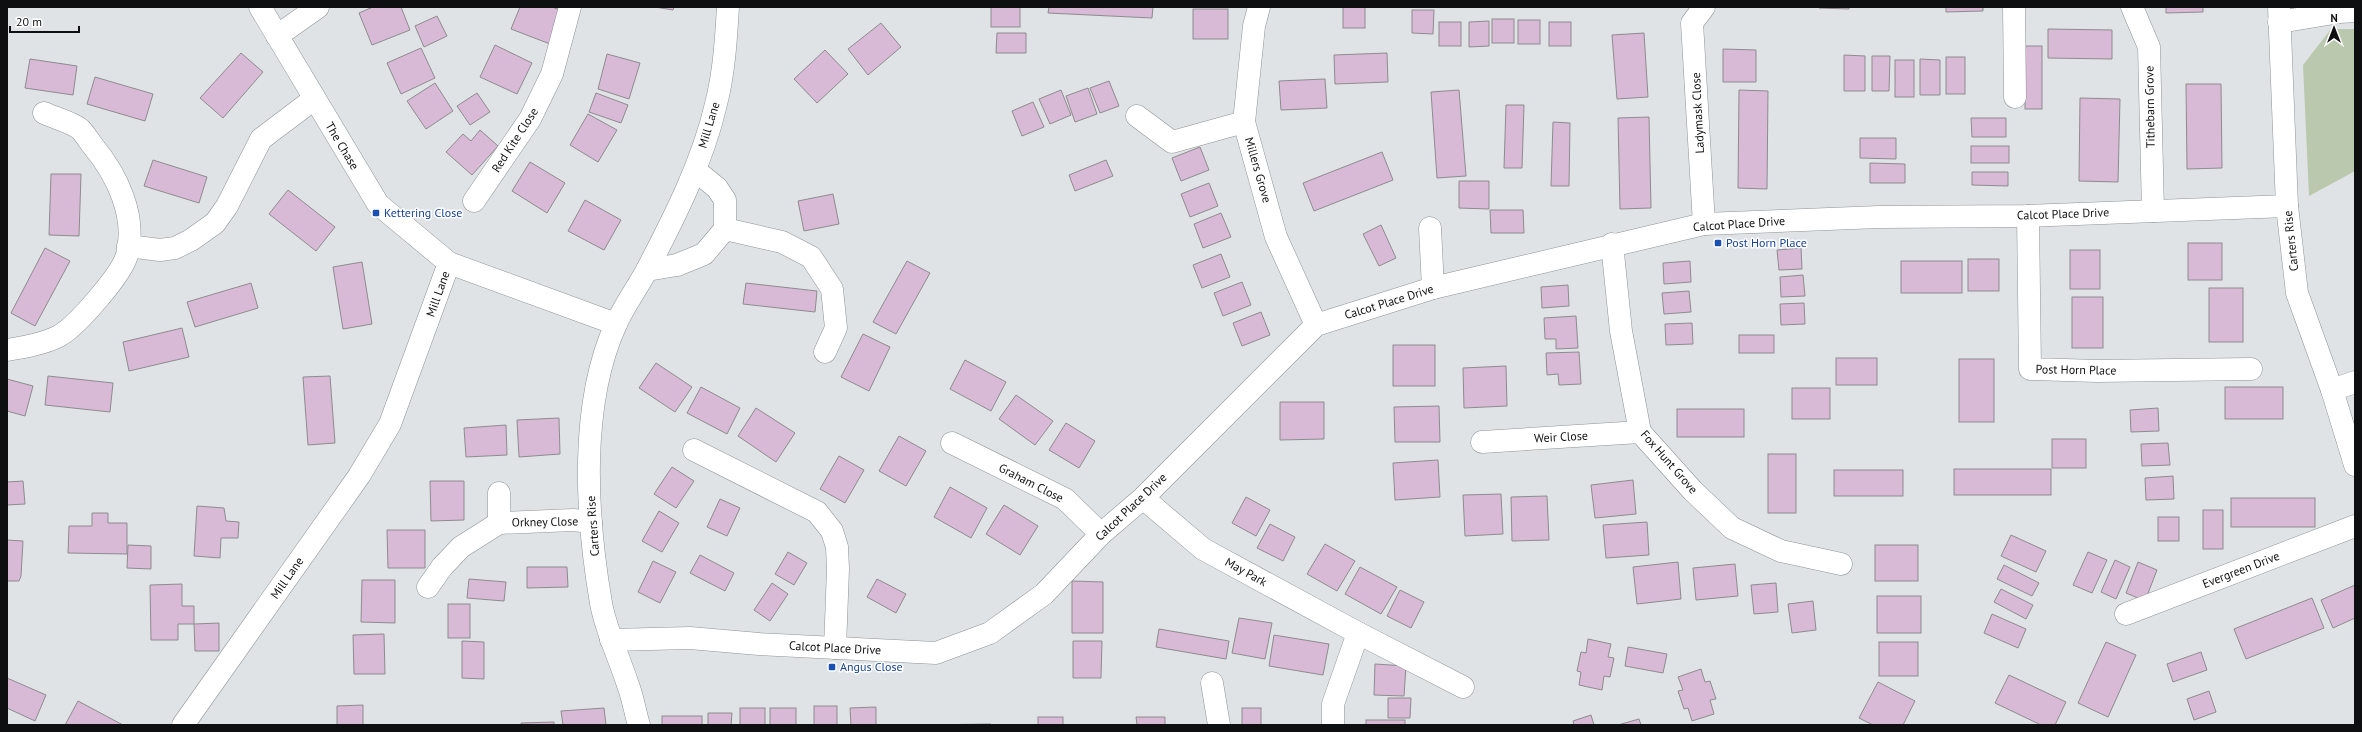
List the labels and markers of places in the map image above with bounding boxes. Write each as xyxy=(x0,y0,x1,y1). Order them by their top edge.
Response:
place label: Kettering Close xyxy=(384,205,462,220)
marker: Kettering Close xyxy=(371,208,381,218)
place label: Post Horn Place xyxy=(1726,235,1807,250)
marker: Post Horn Place xyxy=(1713,238,1723,248)
place label: Angus Close xyxy=(840,659,903,674)
marker: Angus Close xyxy=(827,662,837,672)

